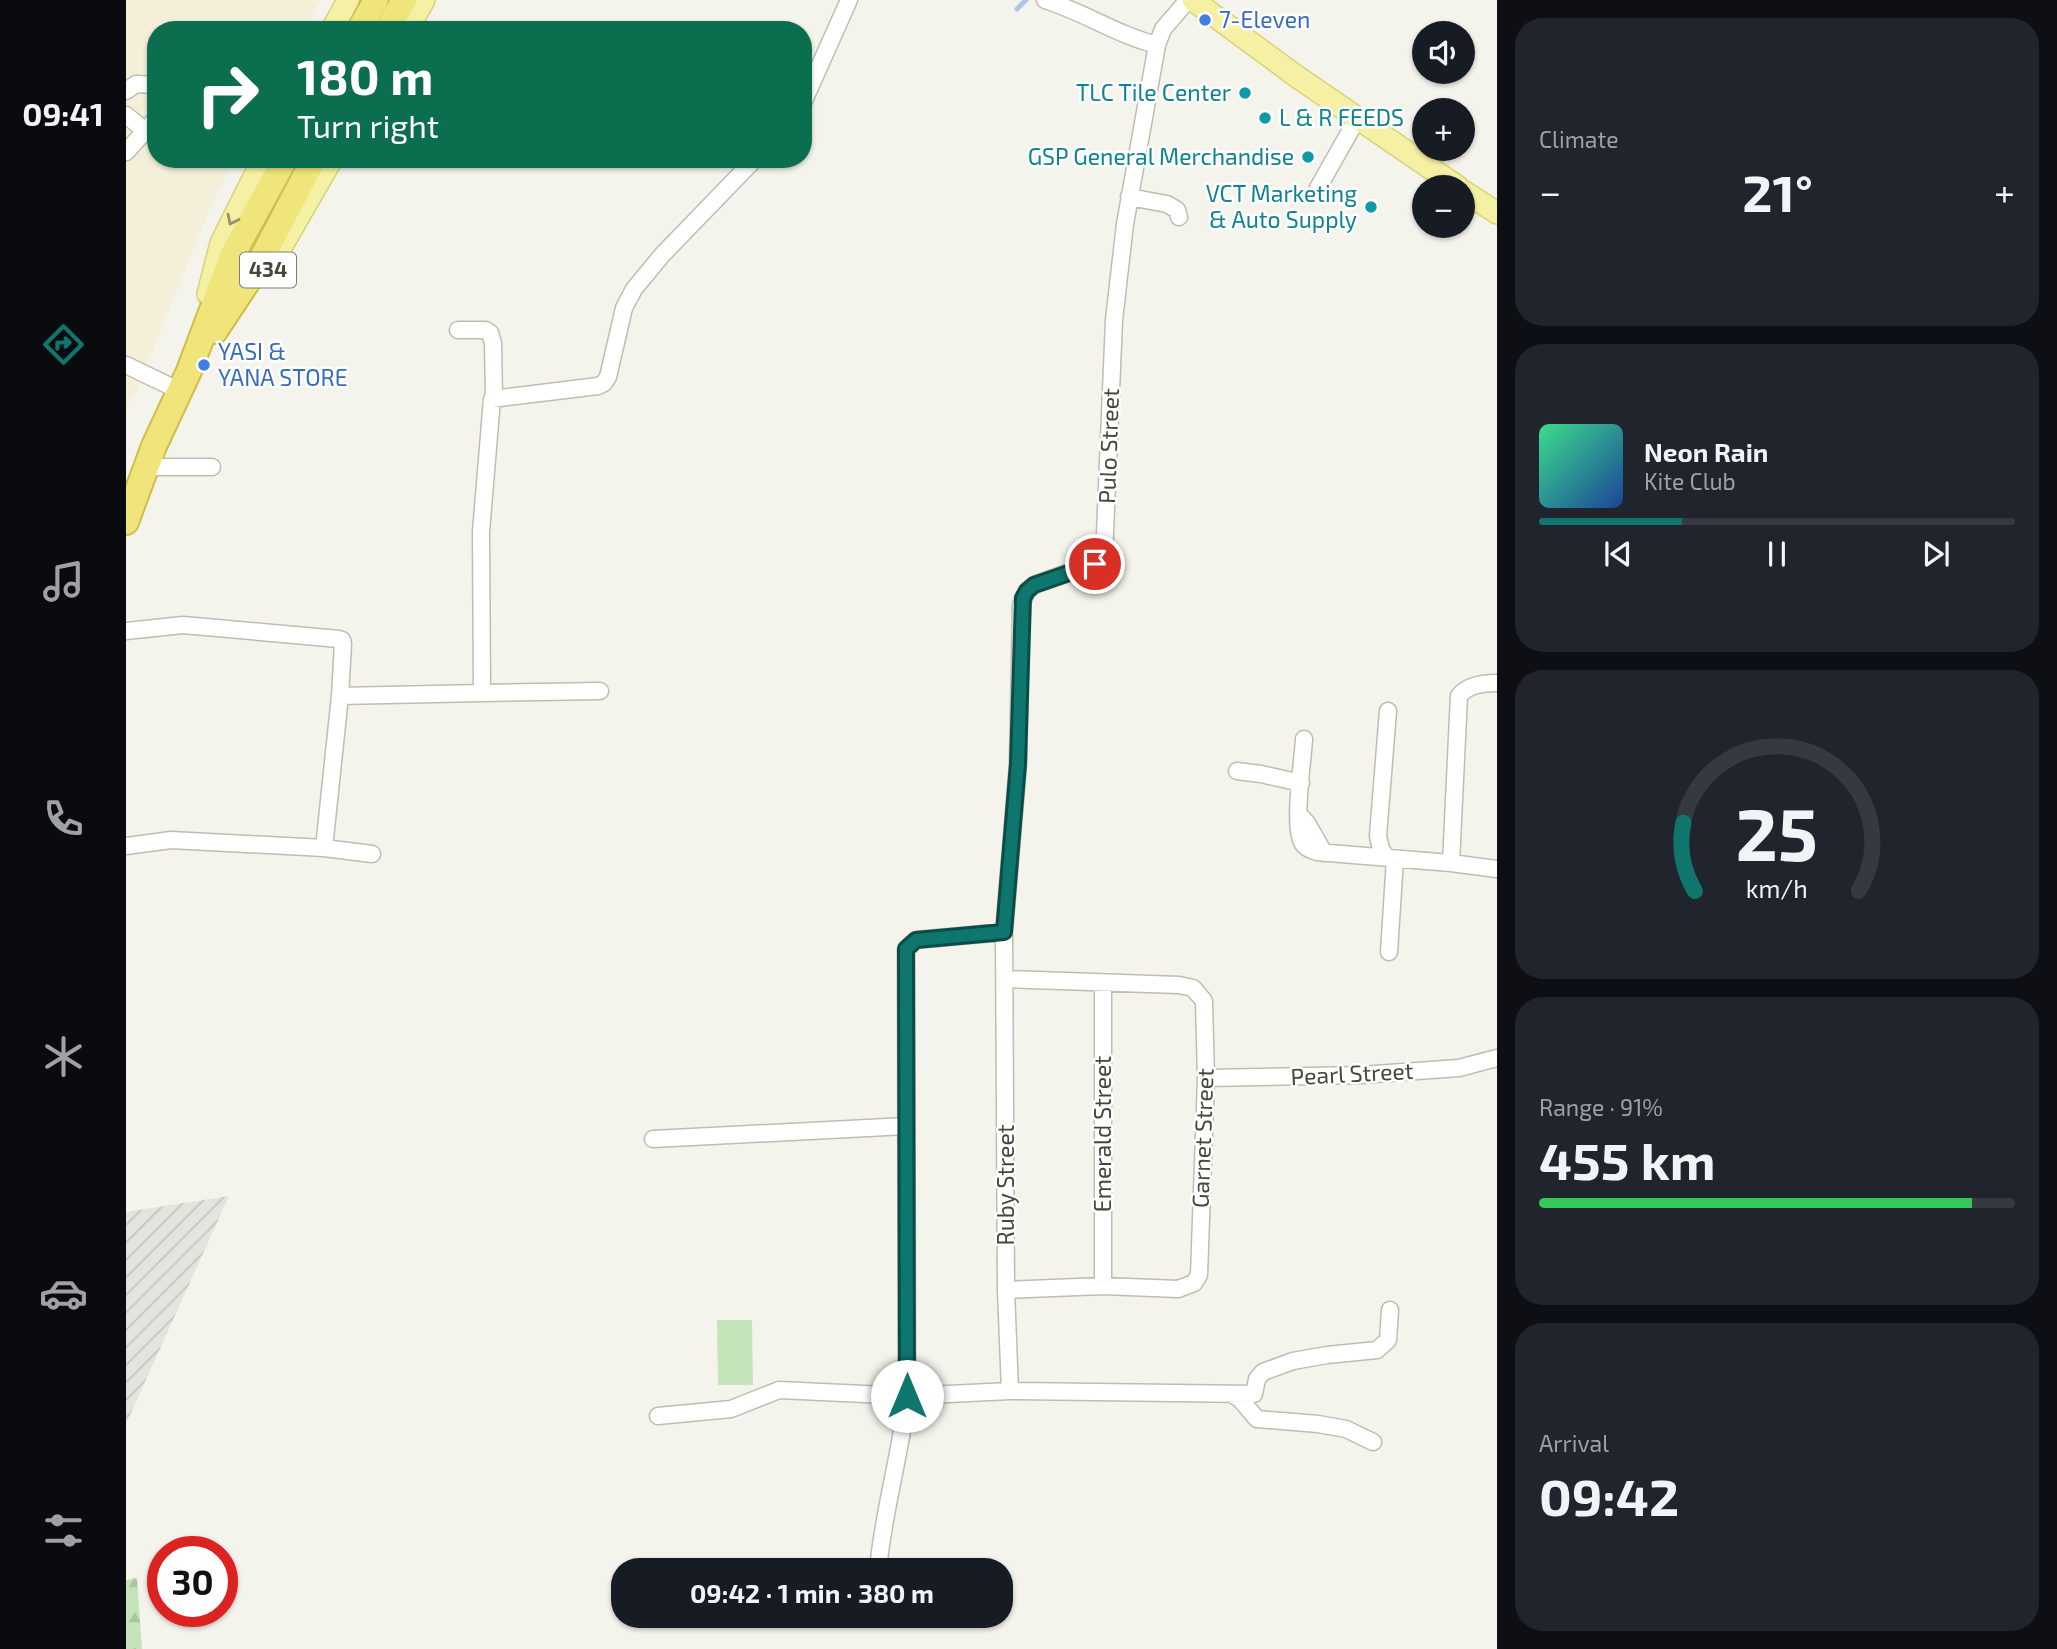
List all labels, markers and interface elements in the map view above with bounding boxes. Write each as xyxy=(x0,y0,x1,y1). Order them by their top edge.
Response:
place label: 7-Eleven xyxy=(1219,5,1310,33)
marker: 7-Eleven xyxy=(1197,12,1213,28)
map controls xyxy=(1412,21,1475,238)
button: sound xyxy=(1412,21,1475,84)
text: 180 m xyxy=(297,46,433,105)
icon: right xyxy=(182,49,273,140)
place label: TLC Tile Center xyxy=(1076,78,1231,106)
marker: TLC Tile Center xyxy=(1237,85,1253,101)
text: 09:41 xyxy=(22,94,104,132)
button: + xyxy=(1412,98,1475,161)
place label: L & R FEEDS xyxy=(1279,103,1404,131)
text: Turn right xyxy=(297,106,439,144)
marker: L & R FEEDS xyxy=(1257,110,1273,126)
text: Climate xyxy=(1539,125,1619,153)
place label: GSP General Merchandise xyxy=(1028,142,1294,170)
marker: GSP General Merchandise xyxy=(1300,149,1316,165)
text: 21° xyxy=(1742,160,1813,222)
text: − xyxy=(1539,168,1561,214)
text: + xyxy=(1994,168,2015,214)
button: − xyxy=(1412,175,1475,238)
place label: VCT Marketing & Auto Supply xyxy=(1206,179,1357,233)
marker: VCT Marketing & Auto Supply xyxy=(1363,199,1379,215)
one-way arrow xyxy=(227,213,241,225)
road number: 434 xyxy=(240,252,296,288)
icon: directions xyxy=(39,320,88,369)
place label: YASI & YANA STORE xyxy=(218,337,348,391)
marker: YASI & YANA STORE xyxy=(196,357,212,373)
street label: Pulo Street xyxy=(1092,387,1124,504)
text: Neon Rain xyxy=(1644,436,1768,467)
text: Kite Club xyxy=(1644,467,1736,495)
pin xyxy=(1065,534,1125,594)
icon: previous xyxy=(1599,535,1637,573)
icon: pause xyxy=(1758,535,1796,573)
icon: next xyxy=(1917,535,1955,573)
icon: arrive xyxy=(1076,545,1114,583)
icon: music xyxy=(39,557,88,606)
text: 25 xyxy=(1736,788,1818,876)
icon: phone xyxy=(39,794,88,843)
text: km/h xyxy=(1746,872,1808,902)
icon: climate xyxy=(39,1032,88,1081)
street label: Emerald Street xyxy=(1088,1056,1116,1212)
street label: Pearl Street xyxy=(1290,1056,1414,1090)
street label: Garnet Street xyxy=(1186,1067,1218,1208)
text: Range · 91% xyxy=(1539,1093,1663,1121)
street label: Ruby Street xyxy=(991,1124,1019,1246)
text: 455 km xyxy=(1539,1128,1716,1190)
icon: car xyxy=(39,1269,88,1318)
position arrow xyxy=(870,1359,944,1433)
text: Arrival xyxy=(1539,1429,1609,1457)
text: 09:42 xyxy=(1539,1464,1679,1526)
icon: filters xyxy=(39,1506,88,1555)
speed limit sign: 30 xyxy=(147,1536,238,1627)
text: 09:42 · 1 min · 380 m xyxy=(690,1577,934,1608)

